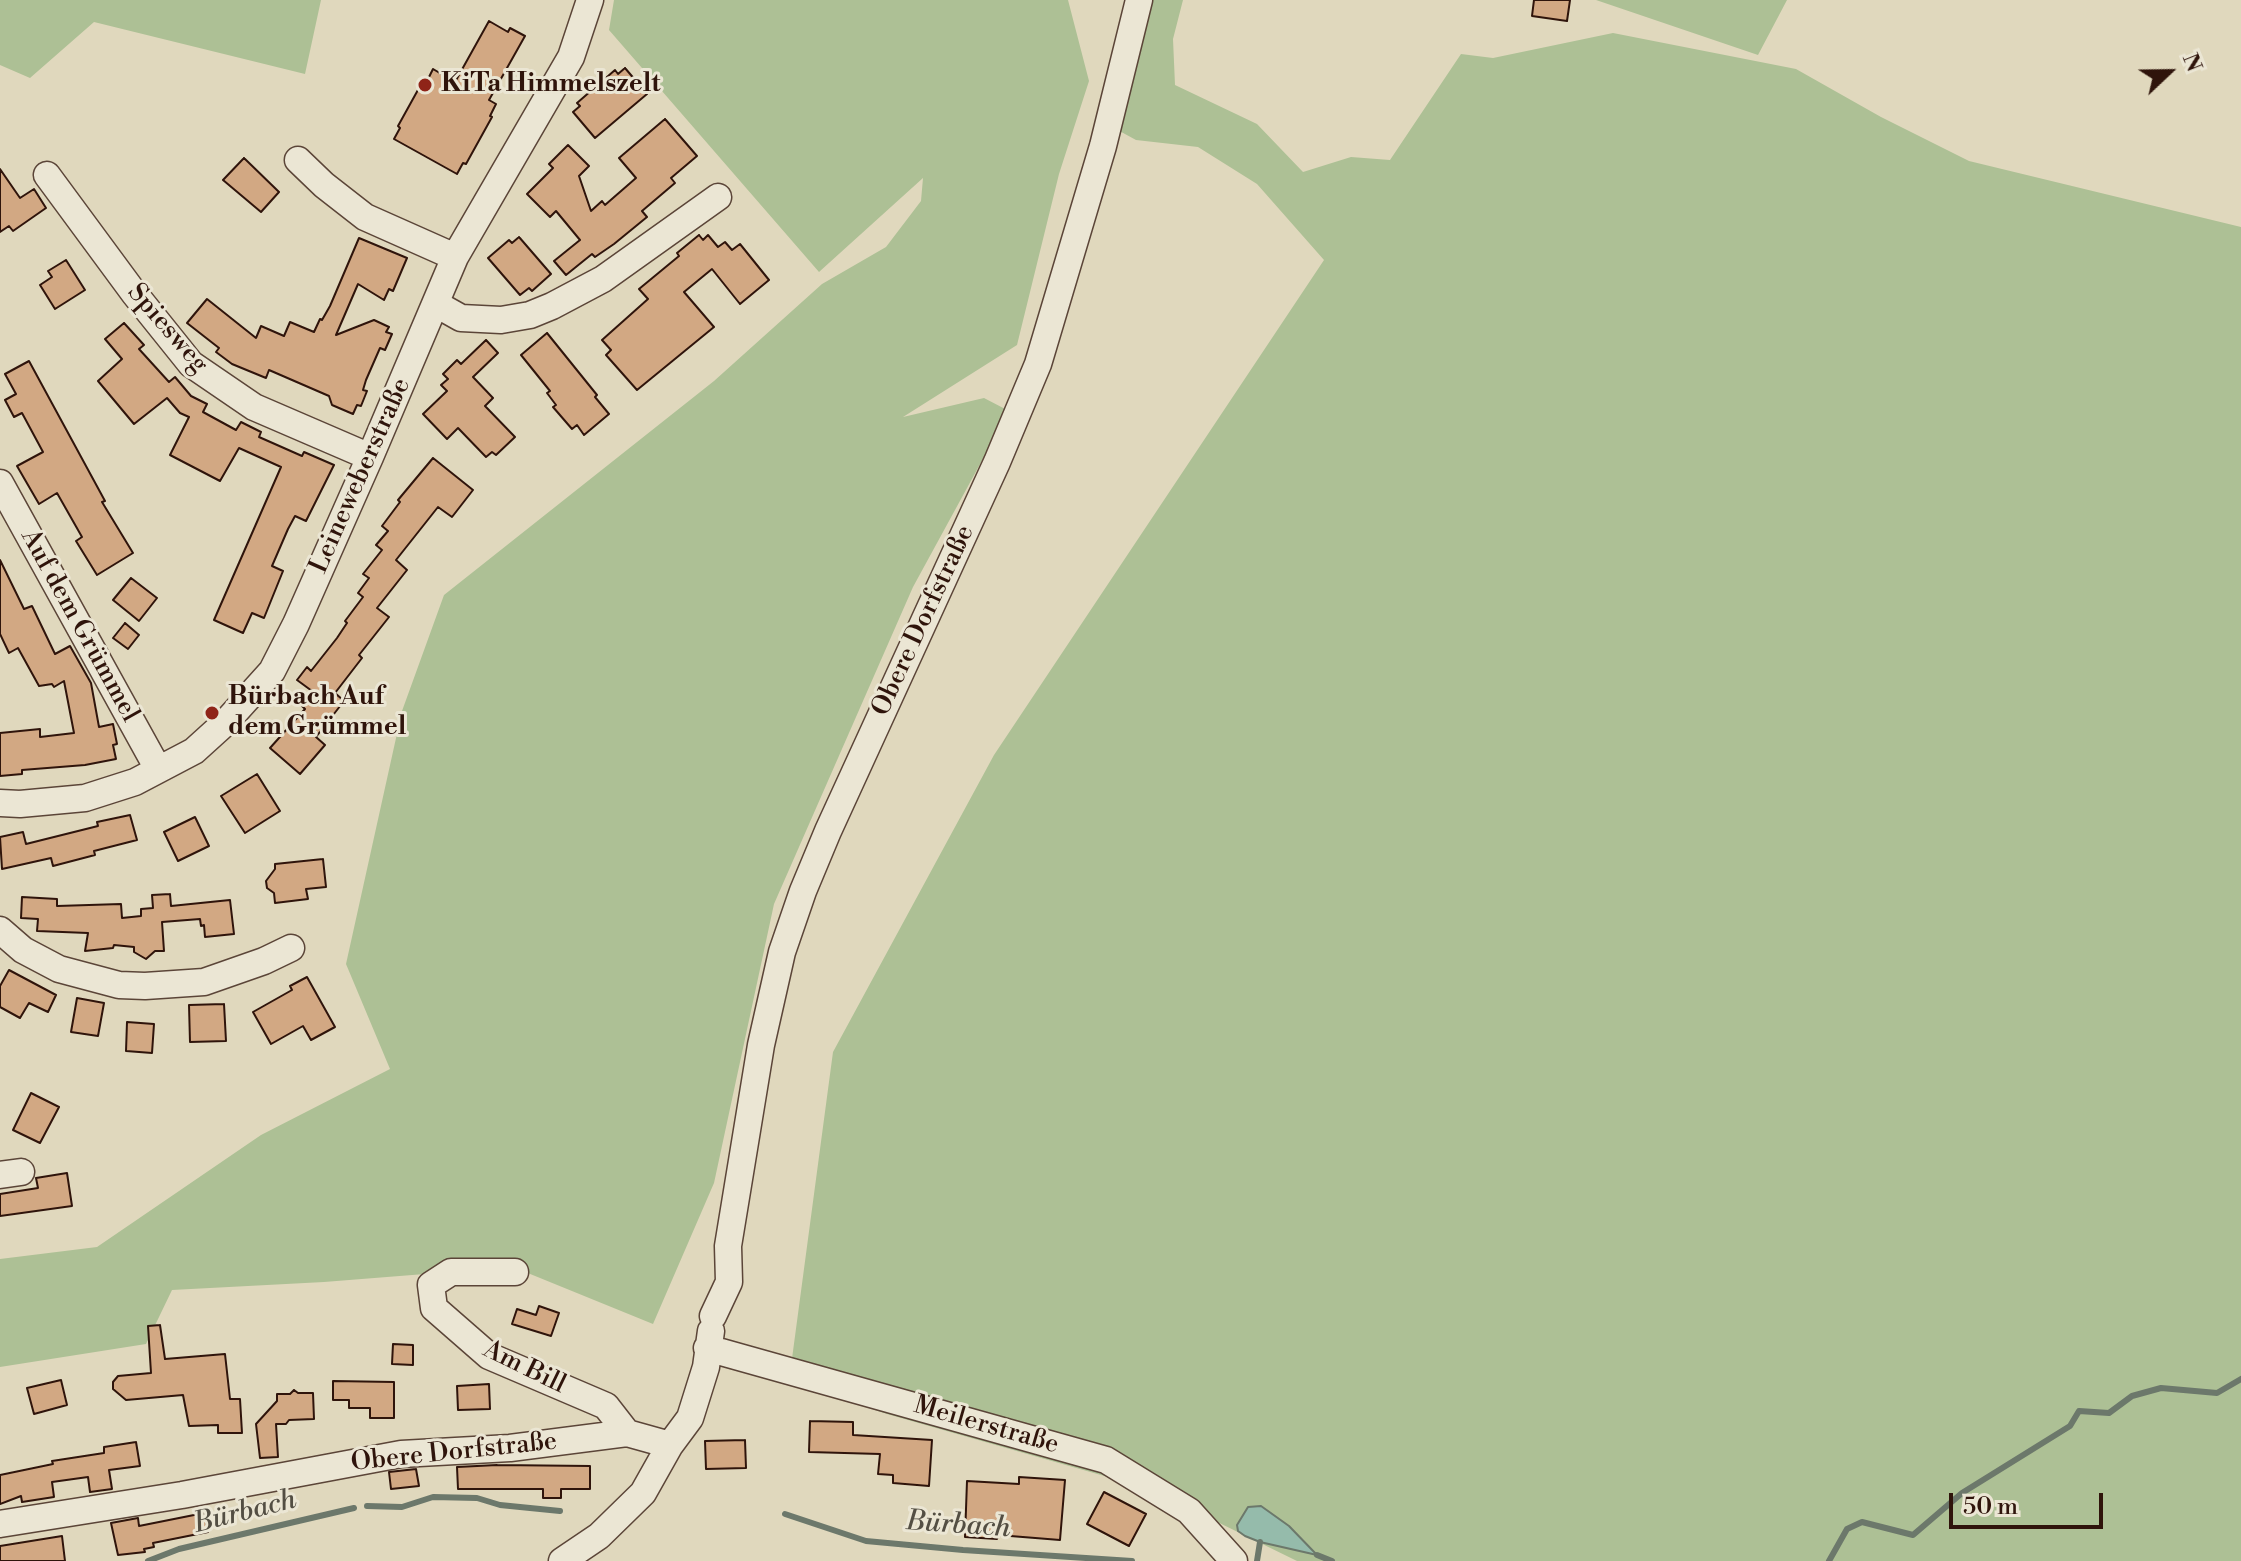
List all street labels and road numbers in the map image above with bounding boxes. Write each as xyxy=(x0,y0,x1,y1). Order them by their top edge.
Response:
street label: Spiesweg xyxy=(120,278,214,380)
street label: Leineweberstraße xyxy=(304,374,418,578)
street label: Obere Dorfstraße xyxy=(866,521,982,721)
street label: Auf dem Grümmel xyxy=(13,524,145,728)
street label: Am Bill xyxy=(478,1335,570,1401)
street label: Meilerstraße xyxy=(910,1390,1062,1462)
street label: Obere Dorfstraße xyxy=(349,1427,559,1479)

